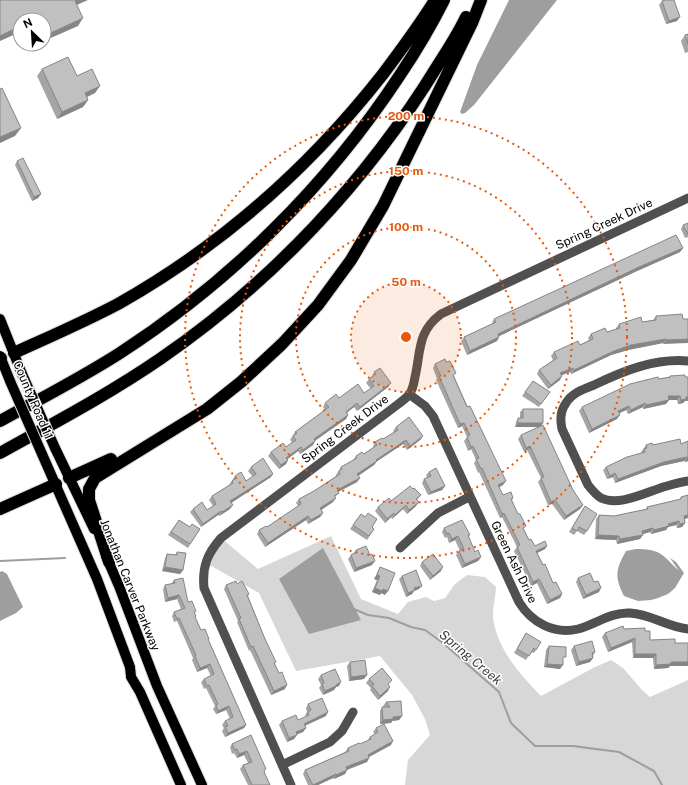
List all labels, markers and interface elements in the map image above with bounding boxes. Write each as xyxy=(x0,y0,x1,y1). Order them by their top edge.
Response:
north arrow xyxy=(12,12,52,52)
text: N xyxy=(21,16,34,30)
text: 200 m xyxy=(388,109,424,123)
text: 150 m xyxy=(389,164,423,178)
street label: Spring Creek Drive xyxy=(553,195,655,253)
text: 100 m xyxy=(389,220,423,234)
text: 50 m xyxy=(391,275,421,289)
centre of rings xyxy=(399,330,413,344)
street label: County Road 11 xyxy=(10,359,56,441)
street label: Spring Creek Drive xyxy=(299,392,391,466)
street label: Jonathan Carver Parkway xyxy=(97,517,163,653)
street label: Green Ash Drive xyxy=(488,519,540,606)
water label: Spring Creek xyxy=(436,627,505,688)

